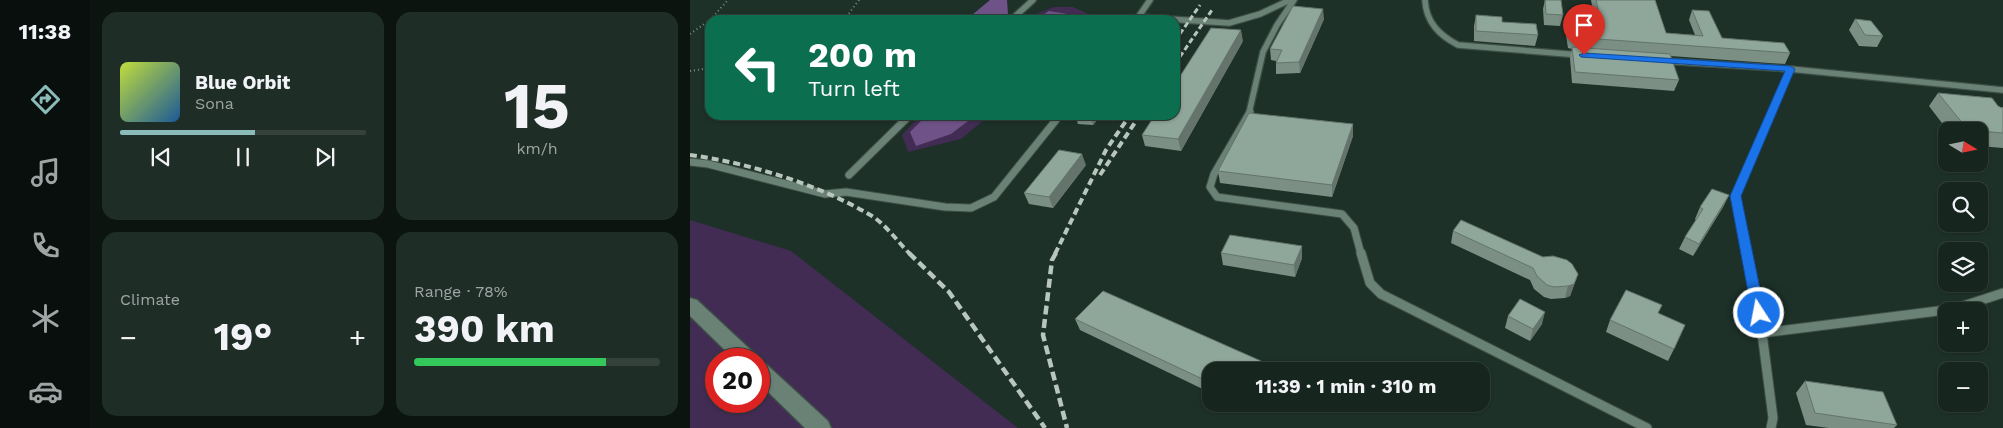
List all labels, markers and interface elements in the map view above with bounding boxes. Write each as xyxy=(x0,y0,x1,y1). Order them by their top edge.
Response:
pin xyxy=(1563,4,1605,55)
icon: arrive xyxy=(1570,11,1598,39)
text: 11:38 xyxy=(19,19,71,44)
text: 200 m xyxy=(808,34,917,76)
icon: left xyxy=(725,35,790,100)
text: 15 xyxy=(504,68,570,144)
text: Blue Orbit xyxy=(195,71,290,94)
text: Turn left xyxy=(808,76,900,101)
icon: directions xyxy=(28,82,63,117)
text: Sona xyxy=(195,94,234,113)
north arrow xyxy=(1938,122,1988,172)
map controls xyxy=(1938,122,1988,412)
text: km/h xyxy=(516,139,558,158)
icon: previous xyxy=(147,143,175,171)
icon: pause xyxy=(229,143,257,171)
icon: next xyxy=(311,143,339,171)
icon: music xyxy=(28,155,63,190)
button: search xyxy=(1938,182,1988,232)
icon: phone xyxy=(28,228,63,263)
button: layers xyxy=(1938,242,1988,292)
text: Range · 78% xyxy=(414,282,507,301)
position arrow xyxy=(1732,286,1784,338)
text: Climate xyxy=(120,290,180,309)
icon: climate xyxy=(28,301,63,336)
button: + xyxy=(1938,302,1988,352)
text: 390 km xyxy=(414,307,555,351)
text: 19° xyxy=(214,315,272,359)
text: − xyxy=(120,321,137,354)
text: + xyxy=(349,321,366,354)
speed limit sign: 20 xyxy=(705,348,770,413)
button: − xyxy=(1938,362,1988,412)
icon: car xyxy=(28,374,63,409)
text: 11:39 · 1 min · 310 m xyxy=(1256,375,1436,398)

